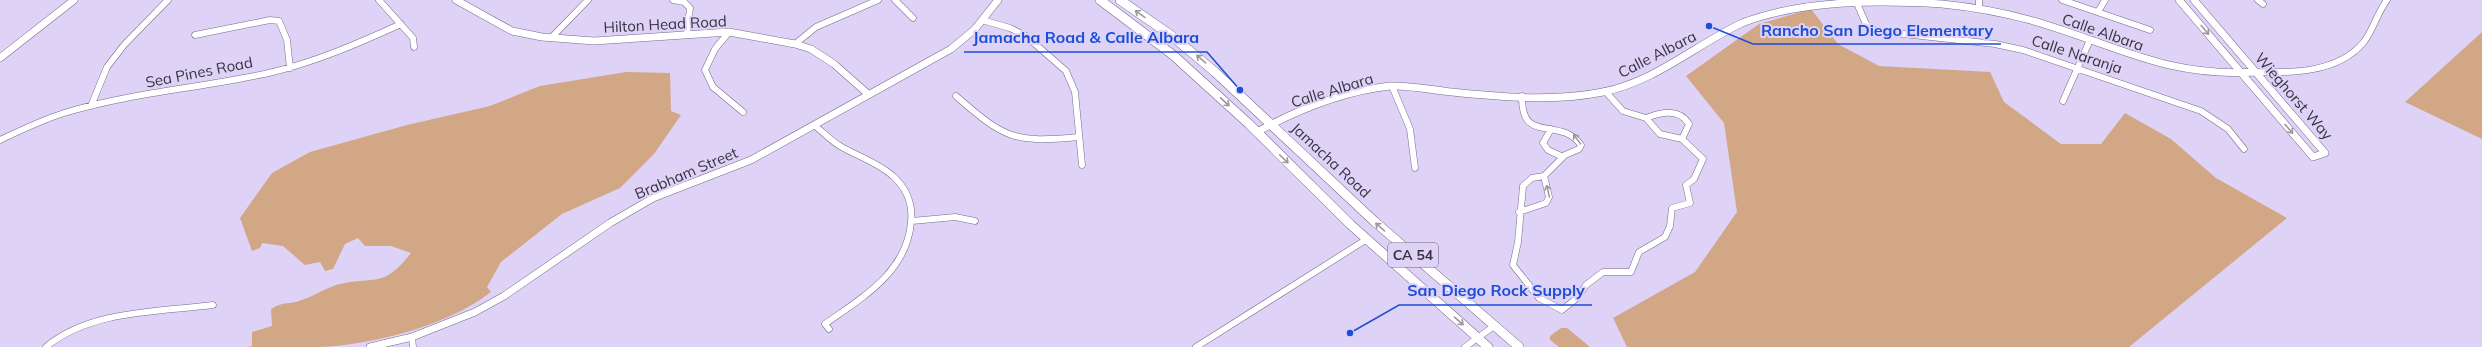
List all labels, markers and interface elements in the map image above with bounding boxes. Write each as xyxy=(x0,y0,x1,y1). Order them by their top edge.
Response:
street label: Calle Albara xyxy=(2060,9,2146,55)
one-way arrow xyxy=(1135,10,1146,18)
street label: Hilton Head Road xyxy=(603,11,727,37)
callout: Rancho San Diego Elementary xyxy=(1753,16,2001,44)
text: Rancho San Diego Elementary xyxy=(1761,20,1993,40)
callout: Jamacha Road & Calle Albara xyxy=(964,24,1207,52)
one-way arrow xyxy=(2200,24,2209,35)
street label: Calle Albara xyxy=(1615,26,1699,82)
text: Jamacha Road & Calle Albara xyxy=(973,27,1199,47)
street label: Calle Naranja xyxy=(2029,30,2125,78)
street label: Wieghorst Way xyxy=(2251,48,2337,144)
street label: Sea Pines Road xyxy=(144,52,254,92)
one-way arrow xyxy=(1195,55,1206,64)
street label: Calle Albara xyxy=(1288,68,1376,112)
one-way arrow xyxy=(1220,97,1230,107)
street label: Jamacha Road xyxy=(1287,118,1375,202)
one-way arrow xyxy=(2285,123,2294,134)
one-way arrow xyxy=(1573,134,1581,145)
street label: Brabham Street xyxy=(632,143,740,203)
one-way arrow xyxy=(1279,155,1289,164)
one-way arrow xyxy=(1543,184,1551,197)
one-way arrow xyxy=(1375,222,1386,231)
road number: CA 54 xyxy=(1388,243,1438,267)
callout: San Diego Rock Supply xyxy=(1399,277,1592,305)
text: San Diego Rock Supply xyxy=(1407,280,1585,300)
one-way arrow xyxy=(1453,316,1464,325)

